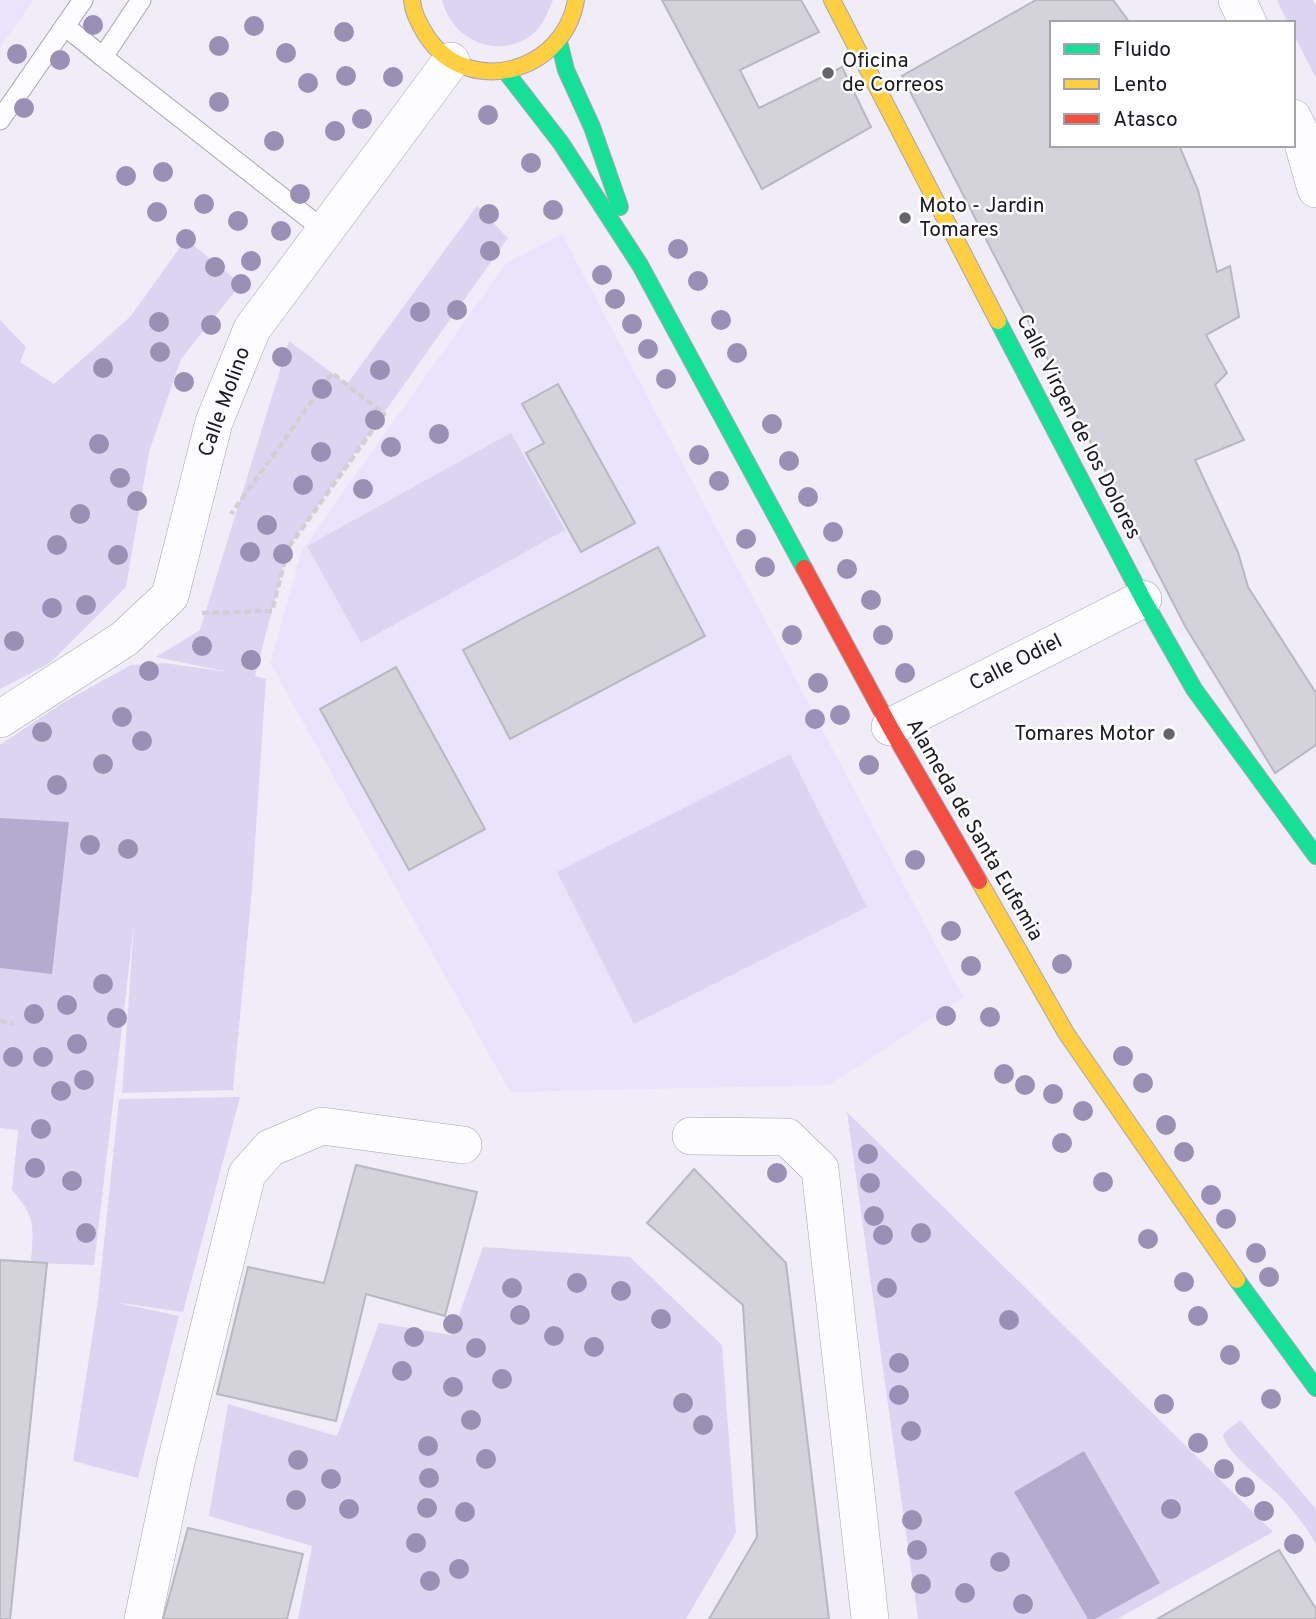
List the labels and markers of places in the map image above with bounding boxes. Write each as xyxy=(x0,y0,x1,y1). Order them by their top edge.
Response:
place label: Oficina de Correos xyxy=(842,48,944,99)
marker: Oficina de Correos xyxy=(820,65,836,81)
place label: Moto - Jardin Tomares xyxy=(919,193,1045,244)
marker: Moto - Jardin Tomares xyxy=(897,210,913,226)
place label: Tomares Motor xyxy=(1014,721,1155,748)
marker: Tomares Motor xyxy=(1161,726,1177,742)

